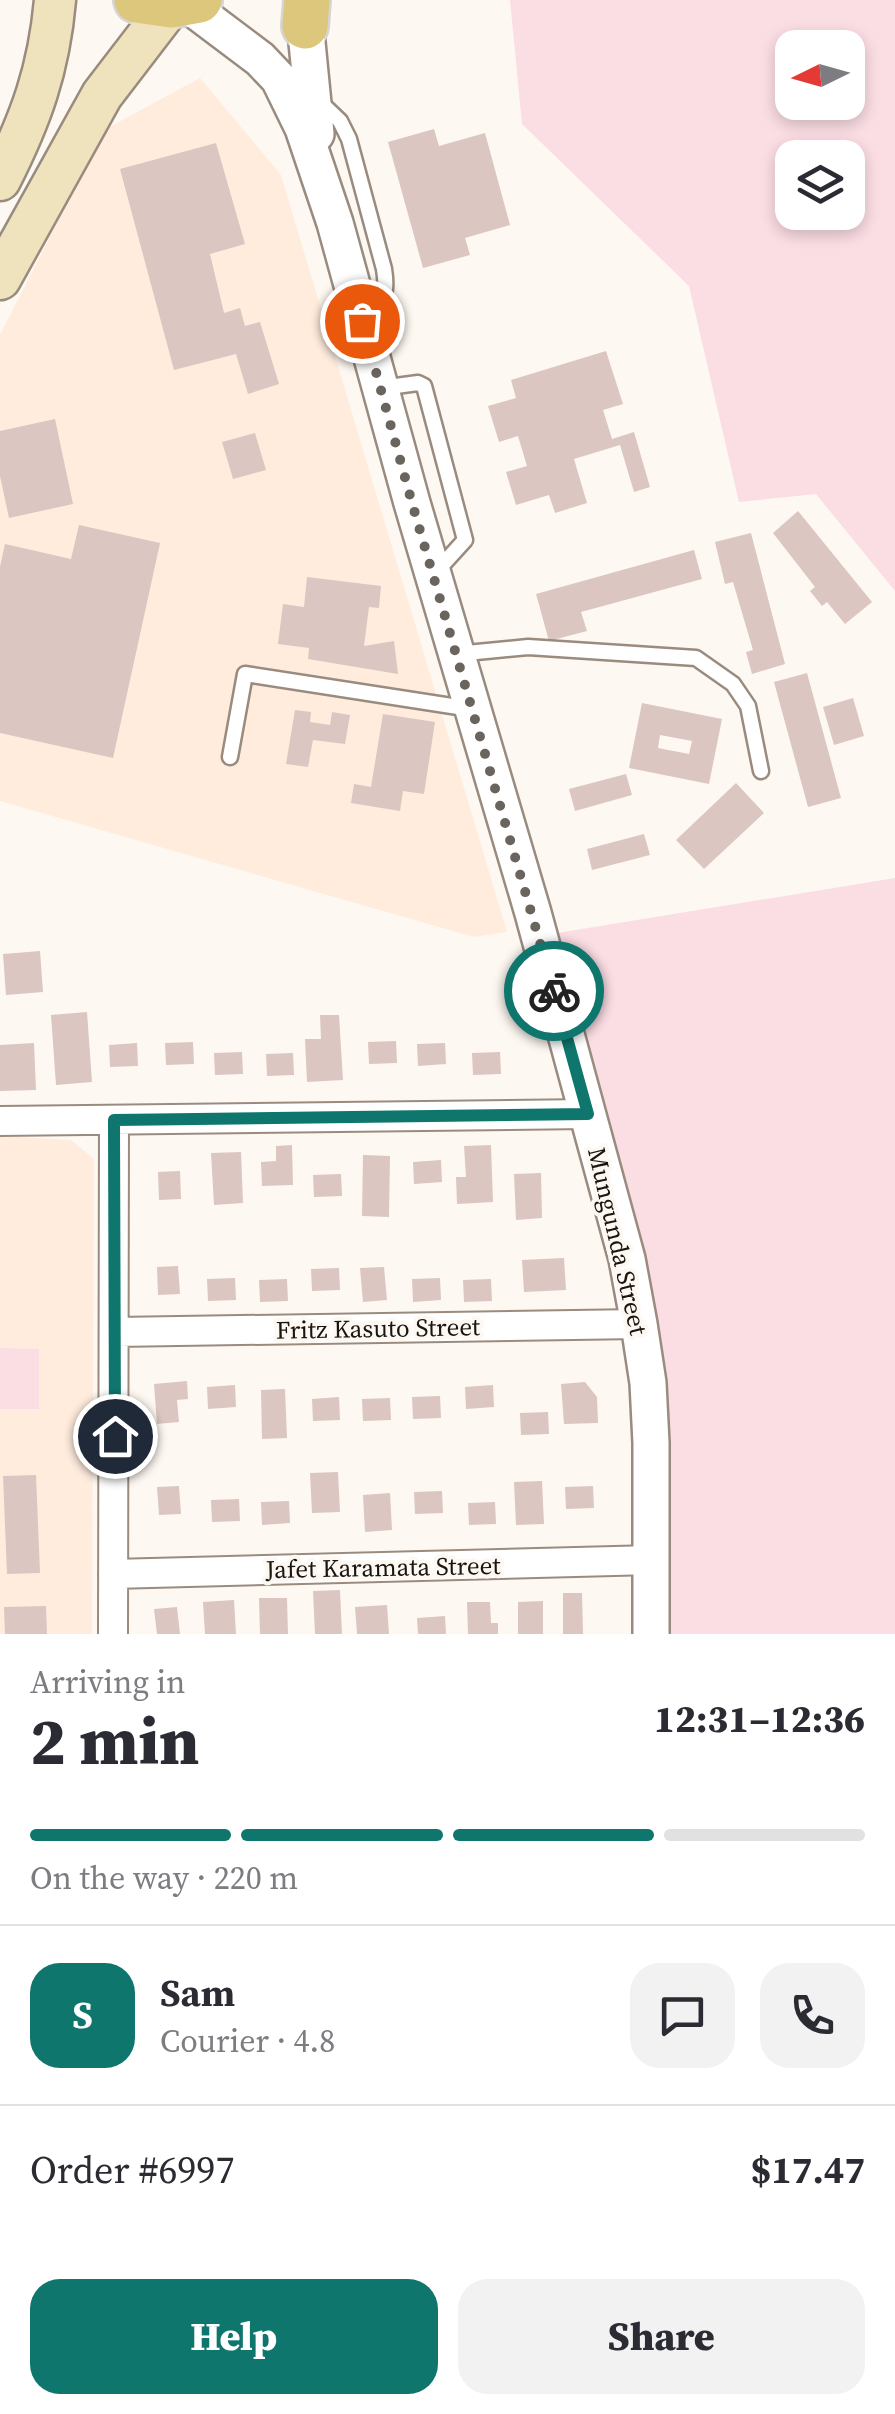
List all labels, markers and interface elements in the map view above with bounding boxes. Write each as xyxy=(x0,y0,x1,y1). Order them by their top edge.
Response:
north arrow xyxy=(775,30,865,120)
map controls xyxy=(775,30,865,230)
button: layers xyxy=(775,140,865,230)
pin xyxy=(320,279,405,364)
icon: bag xyxy=(335,294,390,349)
courier xyxy=(504,941,604,1041)
icon: bike xyxy=(527,964,582,1019)
street label: Mungunda Street xyxy=(580,1144,656,1339)
street label: Fritz Kasuto Street xyxy=(276,1309,481,1347)
pin xyxy=(73,1394,158,1479)
icon: home xyxy=(88,1409,143,1464)
street label: Jafet Karamata Street xyxy=(264,1548,502,1586)
text: Arriving in xyxy=(30,1660,185,1704)
text: 12:31–12:36 xyxy=(654,1693,865,1745)
text: 2 min xyxy=(30,1697,200,1786)
text: On the way · 220 m xyxy=(30,1856,298,1900)
button: chat xyxy=(630,1963,735,2068)
button: phone xyxy=(760,1963,865,2068)
text: Sam xyxy=(160,1967,235,2019)
text: S xyxy=(72,1989,93,2041)
text: Courier · 4.8 xyxy=(160,2019,335,2063)
text: Order #6997 xyxy=(30,2144,234,2196)
text: $17.47 xyxy=(751,2144,865,2196)
button: Help xyxy=(30,2279,438,2394)
button: Share xyxy=(458,2279,865,2394)

